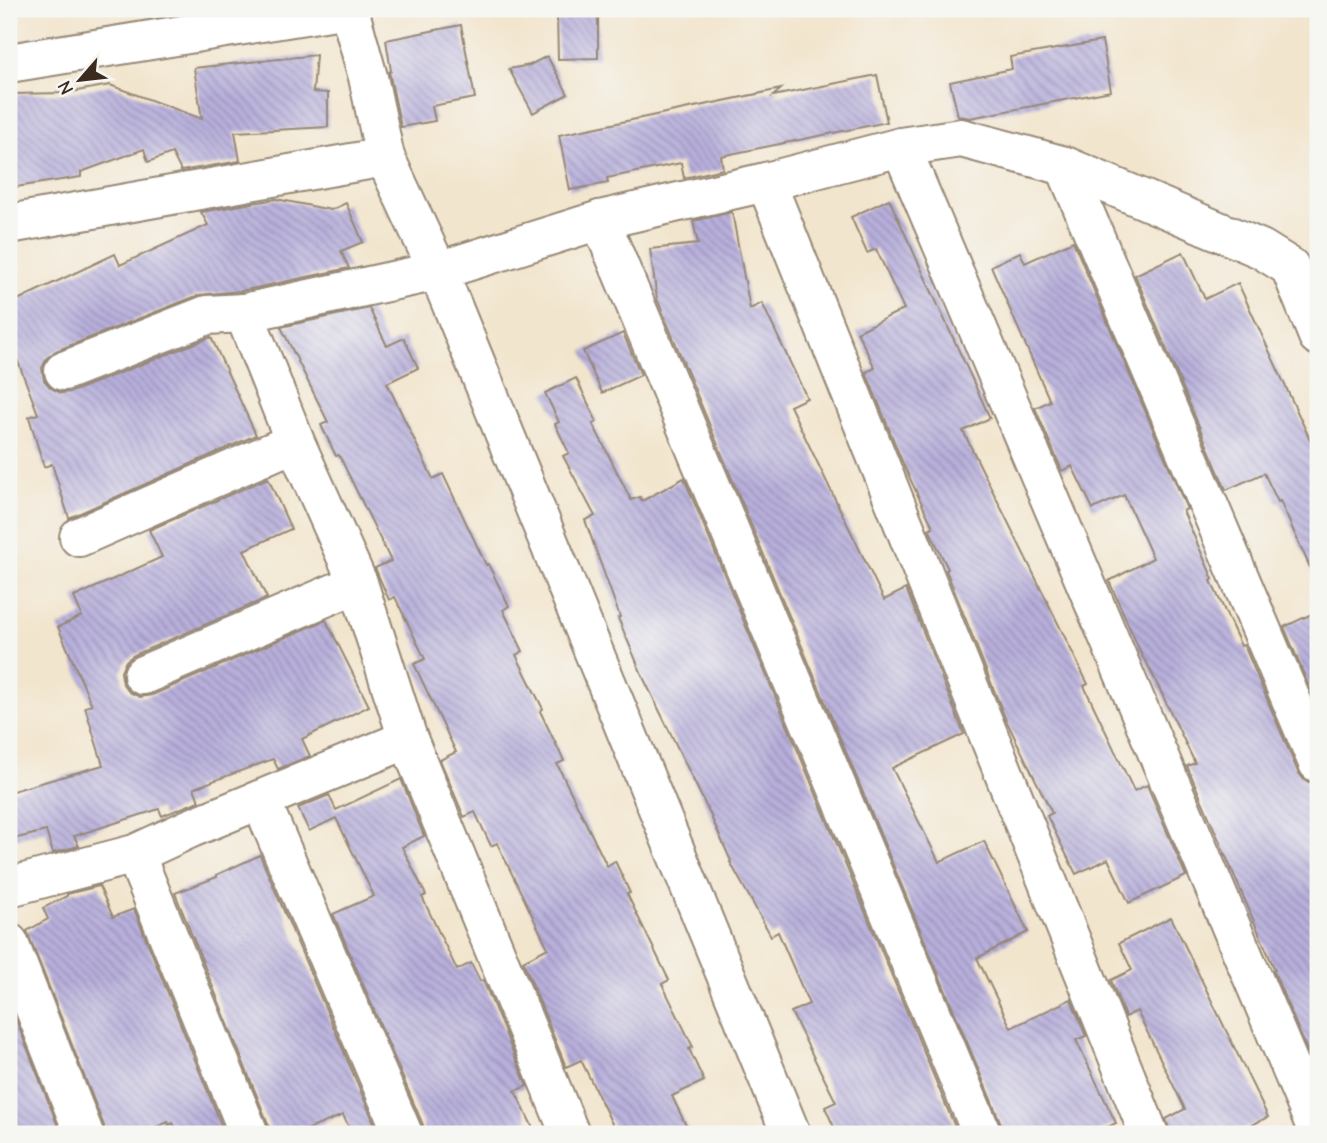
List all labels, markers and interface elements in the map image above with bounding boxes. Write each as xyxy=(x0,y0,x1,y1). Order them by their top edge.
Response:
north arrow xyxy=(46,46,116,116)
text: N xyxy=(53,77,78,98)

